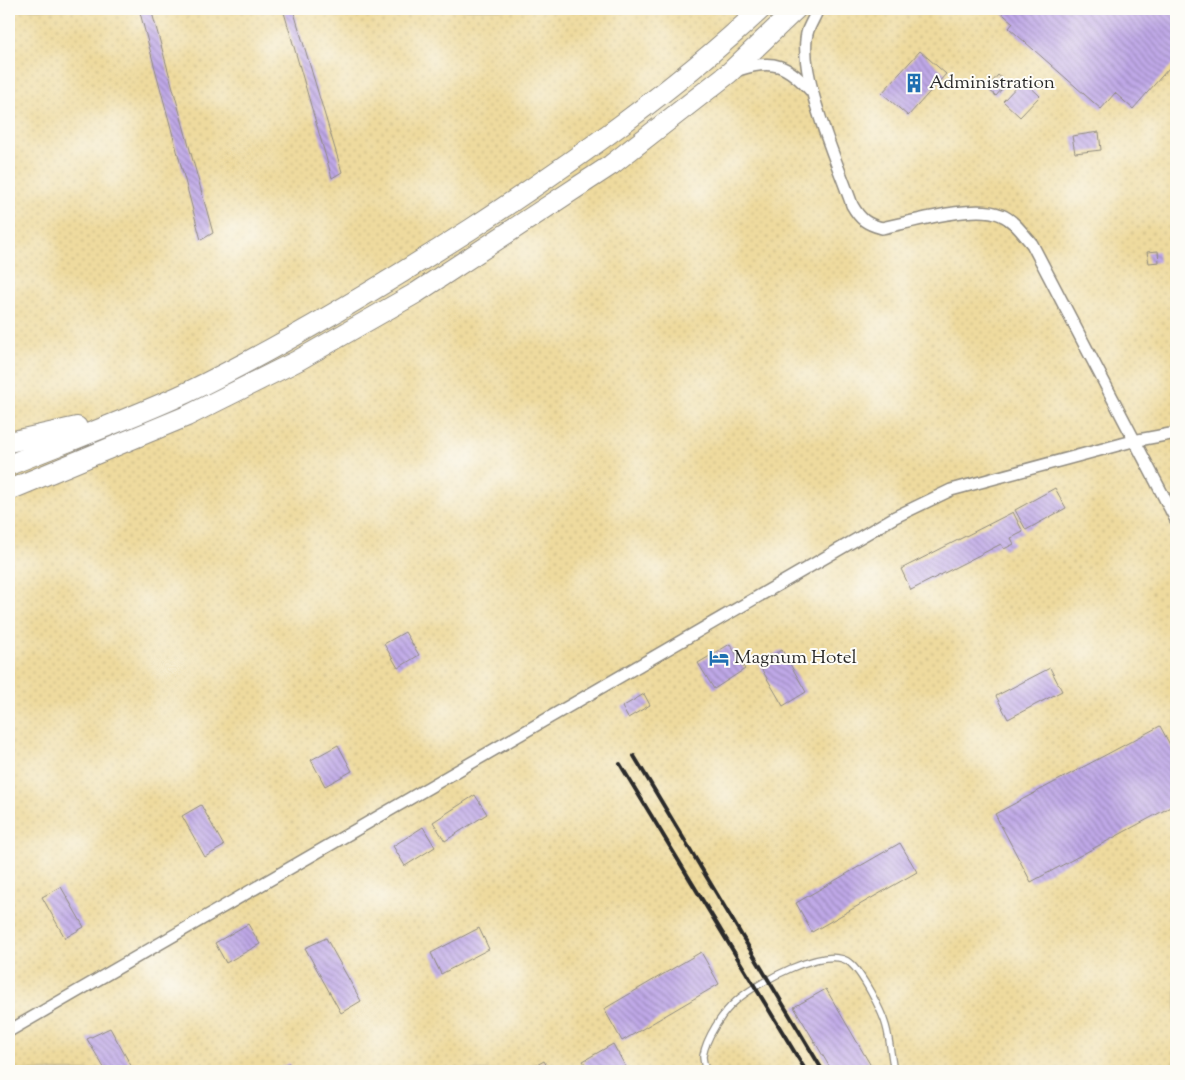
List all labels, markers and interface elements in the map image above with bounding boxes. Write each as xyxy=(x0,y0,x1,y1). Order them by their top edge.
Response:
place label: Administration xyxy=(929,70,1055,97)
building icon: Administration xyxy=(903,72,925,94)
place label: Magnum Hotel xyxy=(734,645,857,672)
hotel icon: Magnum Hotel xyxy=(708,647,730,669)

